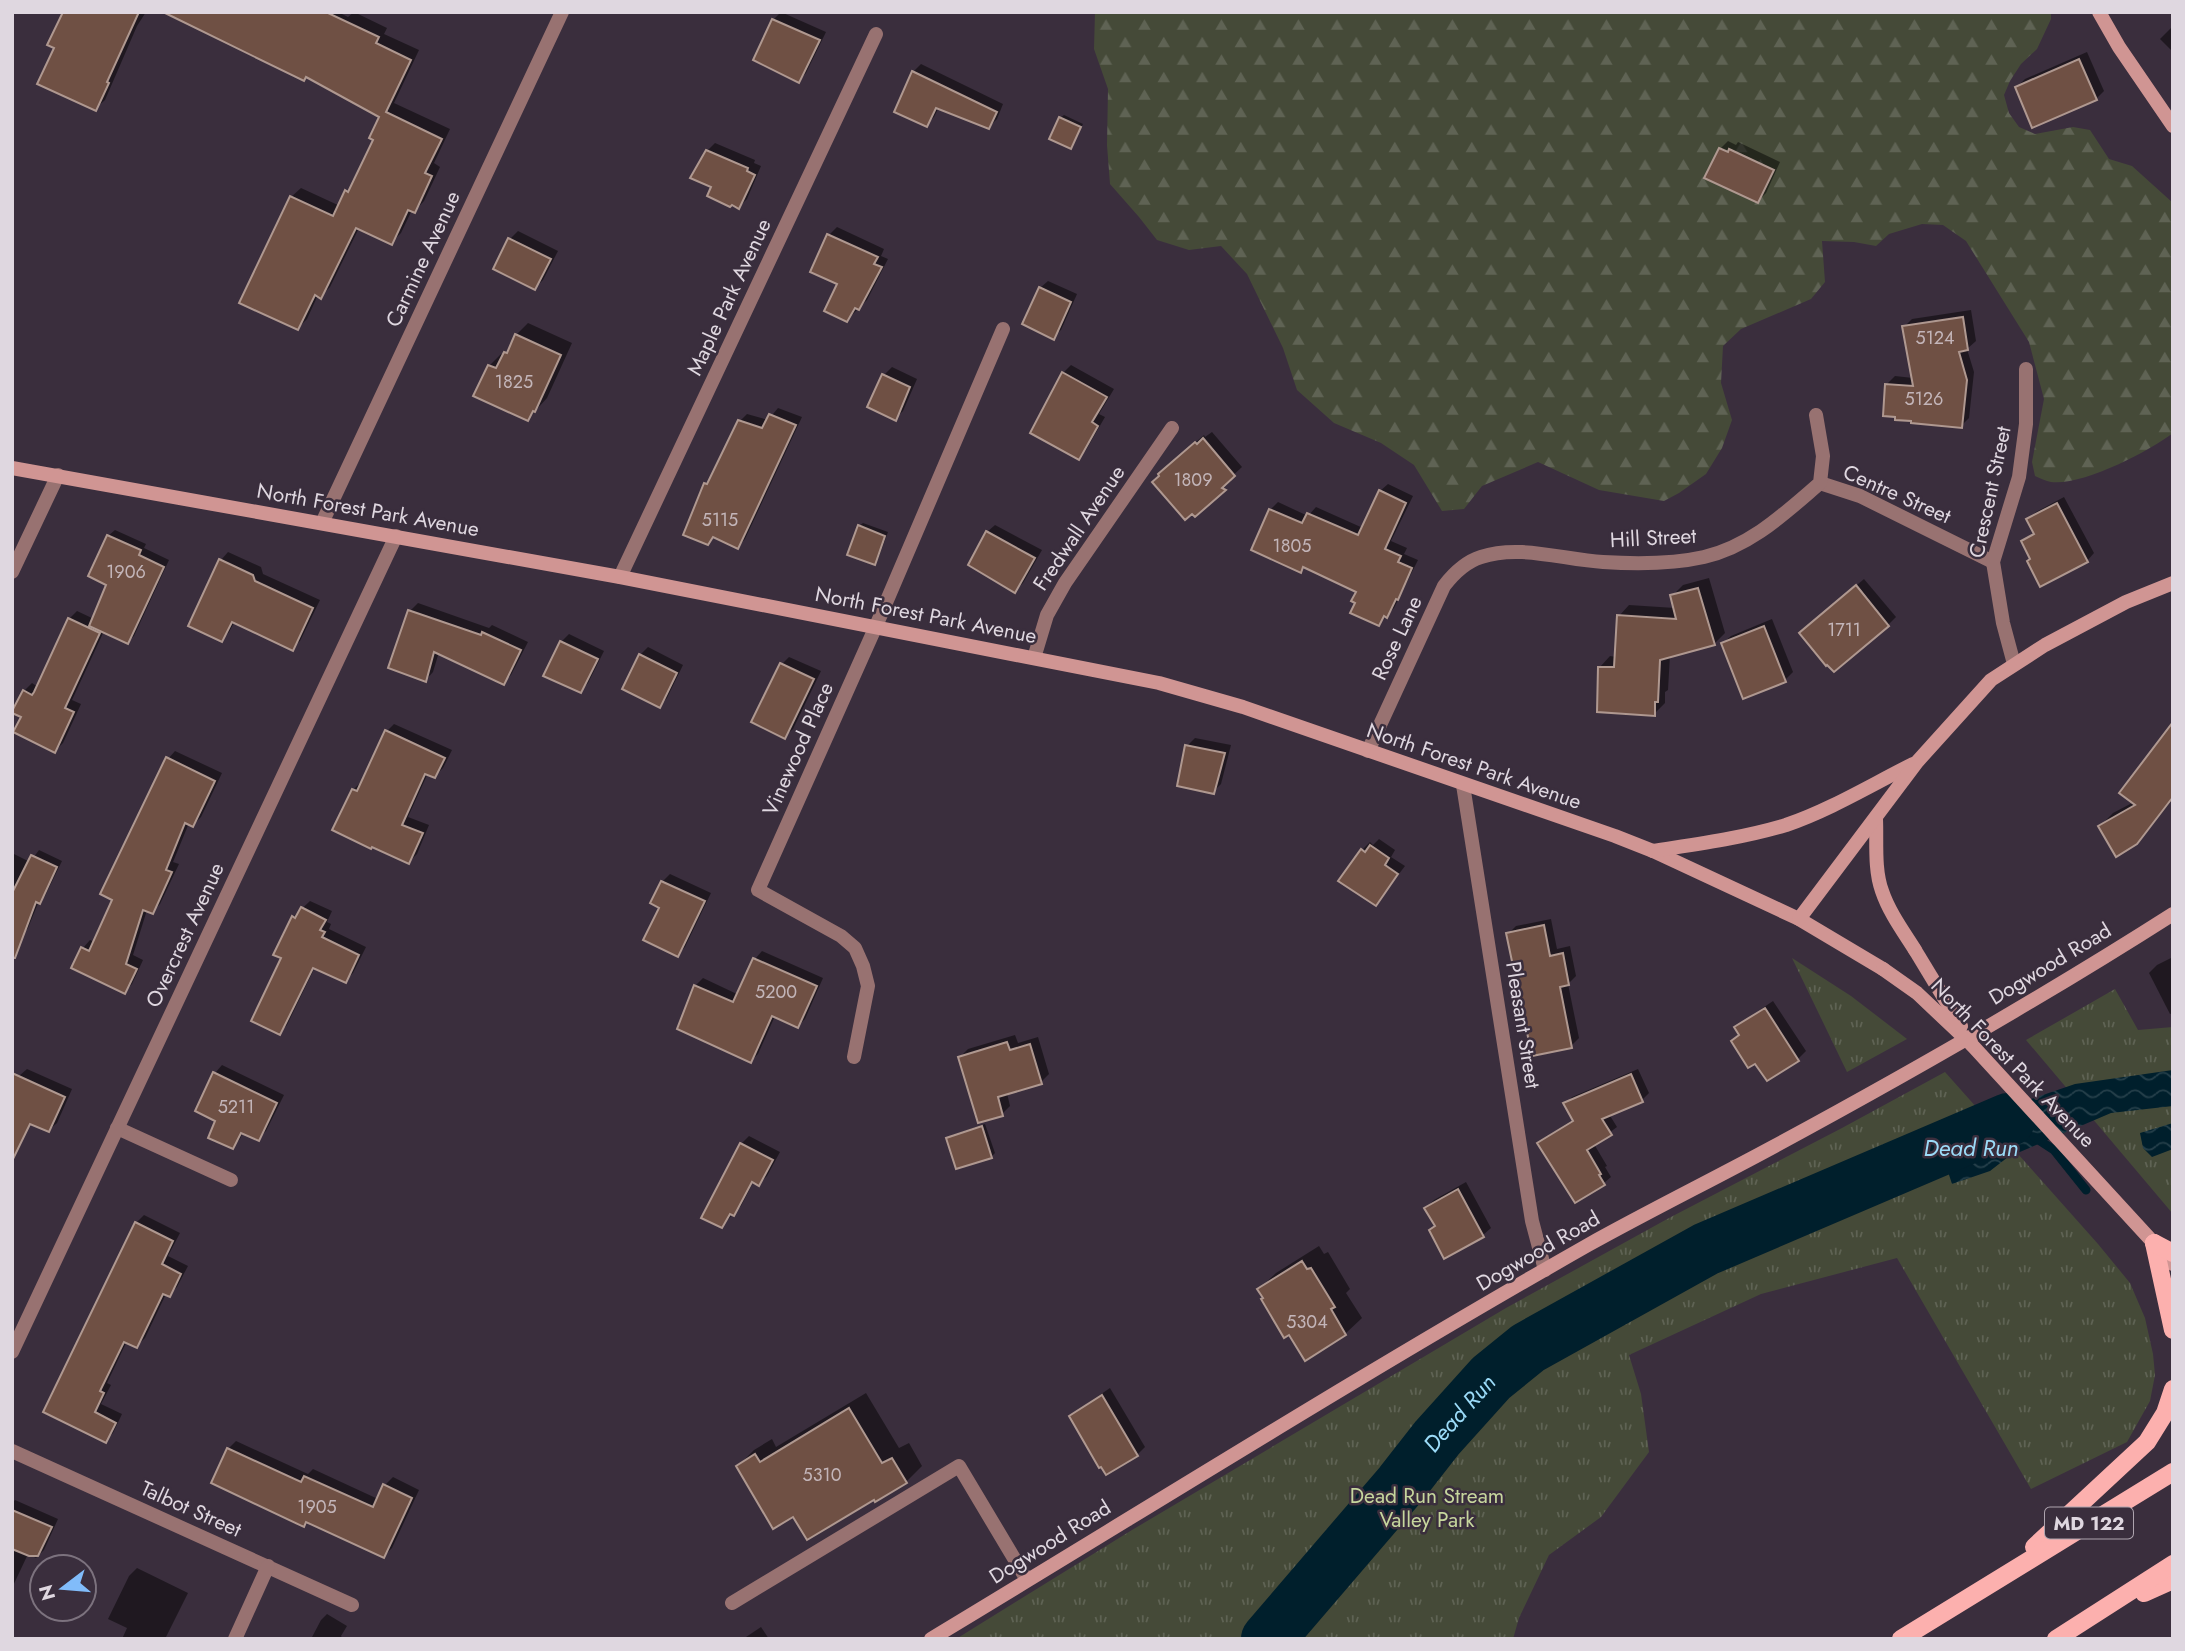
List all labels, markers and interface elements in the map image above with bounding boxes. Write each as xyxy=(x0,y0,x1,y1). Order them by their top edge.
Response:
street label: Carmine Avenue xyxy=(378,186,468,332)
street label: Maple Park Avenue xyxy=(679,213,779,380)
house number: 5124 xyxy=(1916,325,1955,351)
house number: 1825 xyxy=(495,369,533,395)
house number: 5126 xyxy=(1905,386,1943,412)
street label: Crescent Street xyxy=(1961,423,2019,561)
street label: Centre Street xyxy=(1838,457,1956,531)
street label: Fredwall Avenue xyxy=(1026,459,1132,597)
house number: 1809 xyxy=(1173,467,1213,493)
street label: North Forest Park Avenue xyxy=(254,476,482,544)
house number: 5115 xyxy=(702,507,738,533)
street label: Hill Street xyxy=(1609,521,1697,555)
house number: 1805 xyxy=(1273,533,1311,559)
house number: 1906 xyxy=(106,559,146,585)
street label: North Forest Park Avenue xyxy=(813,579,1040,651)
street label: Rose Lane xyxy=(1364,591,1430,685)
house number: 1711 xyxy=(1827,617,1861,643)
street label: Vinewood Place xyxy=(755,677,841,821)
street label: North Forest Park Avenue xyxy=(1363,715,1586,817)
street label: Overcrest Avenue xyxy=(138,858,232,1012)
street label: Dogwood Road xyxy=(1983,916,2117,1012)
street label: Pleasant Street xyxy=(1498,959,1548,1091)
street label: North Forest Park Avenue xyxy=(1924,972,2102,1155)
house number: 5200 xyxy=(755,979,797,1005)
house number: 5211 xyxy=(218,1094,254,1120)
water label: Dead Run xyxy=(1924,1131,2018,1165)
street label: Dogwood Road xyxy=(1471,1203,1605,1299)
house number: 5304 xyxy=(1286,1309,1328,1335)
water label: Dead Run xyxy=(1415,1367,1504,1460)
house number: 5310 xyxy=(803,1462,842,1488)
street label: Talbot Street xyxy=(136,1473,246,1545)
park label: Dead Run Stream Valley Park xyxy=(1350,1481,1504,1535)
street label: Dogwood Road xyxy=(983,1493,1117,1591)
house number: 1905 xyxy=(297,1494,337,1520)
road number: MD 122 xyxy=(2045,1508,2133,1539)
north arrow xyxy=(28,1553,98,1623)
text: N xyxy=(32,1582,62,1604)

